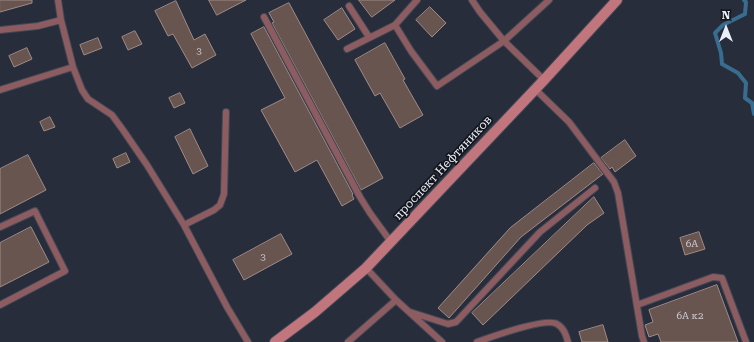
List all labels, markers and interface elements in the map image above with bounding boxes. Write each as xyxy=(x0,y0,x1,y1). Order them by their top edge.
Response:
north arrow xyxy=(706,8,746,48)
text: N xyxy=(722,9,730,22)
house number: 3 xyxy=(196,45,202,57)
street label: проспект Нефтяников xyxy=(391,113,495,223)
house number: 6А xyxy=(686,238,698,250)
house number: 3 xyxy=(260,251,266,263)
house number: 6А к2 xyxy=(676,310,704,322)

